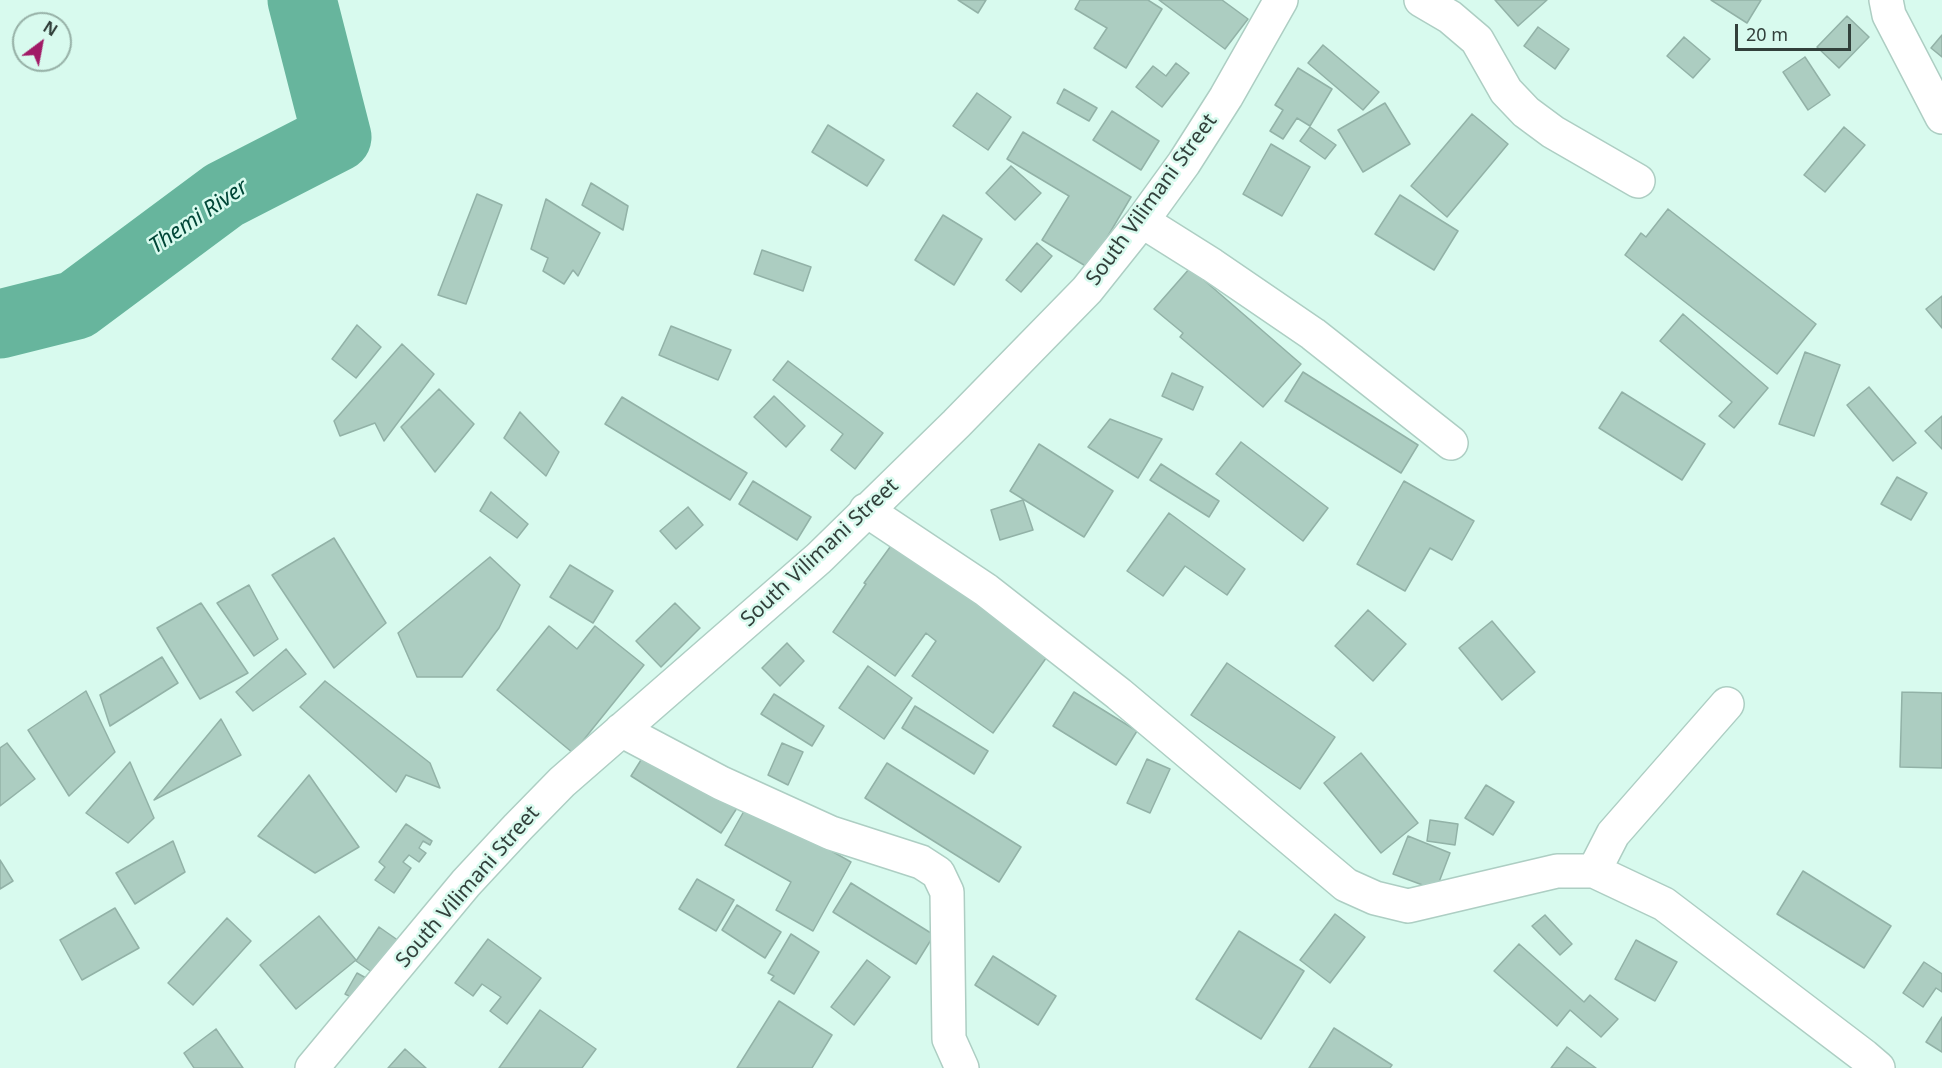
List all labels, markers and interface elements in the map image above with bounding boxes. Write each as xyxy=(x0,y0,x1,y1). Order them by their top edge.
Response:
north arrow xyxy=(12,12,72,72)
scale bar xyxy=(1738,12,1854,50)
text: N xyxy=(39,16,62,41)
text: 20 m xyxy=(1746,22,1788,46)
street label: South Vilimani Street xyxy=(1081,109,1223,291)
water label: Themi River xyxy=(144,174,254,260)
street label: South Vilimani Street xyxy=(736,474,904,632)
street label: South Vilimani Street xyxy=(391,801,545,973)

